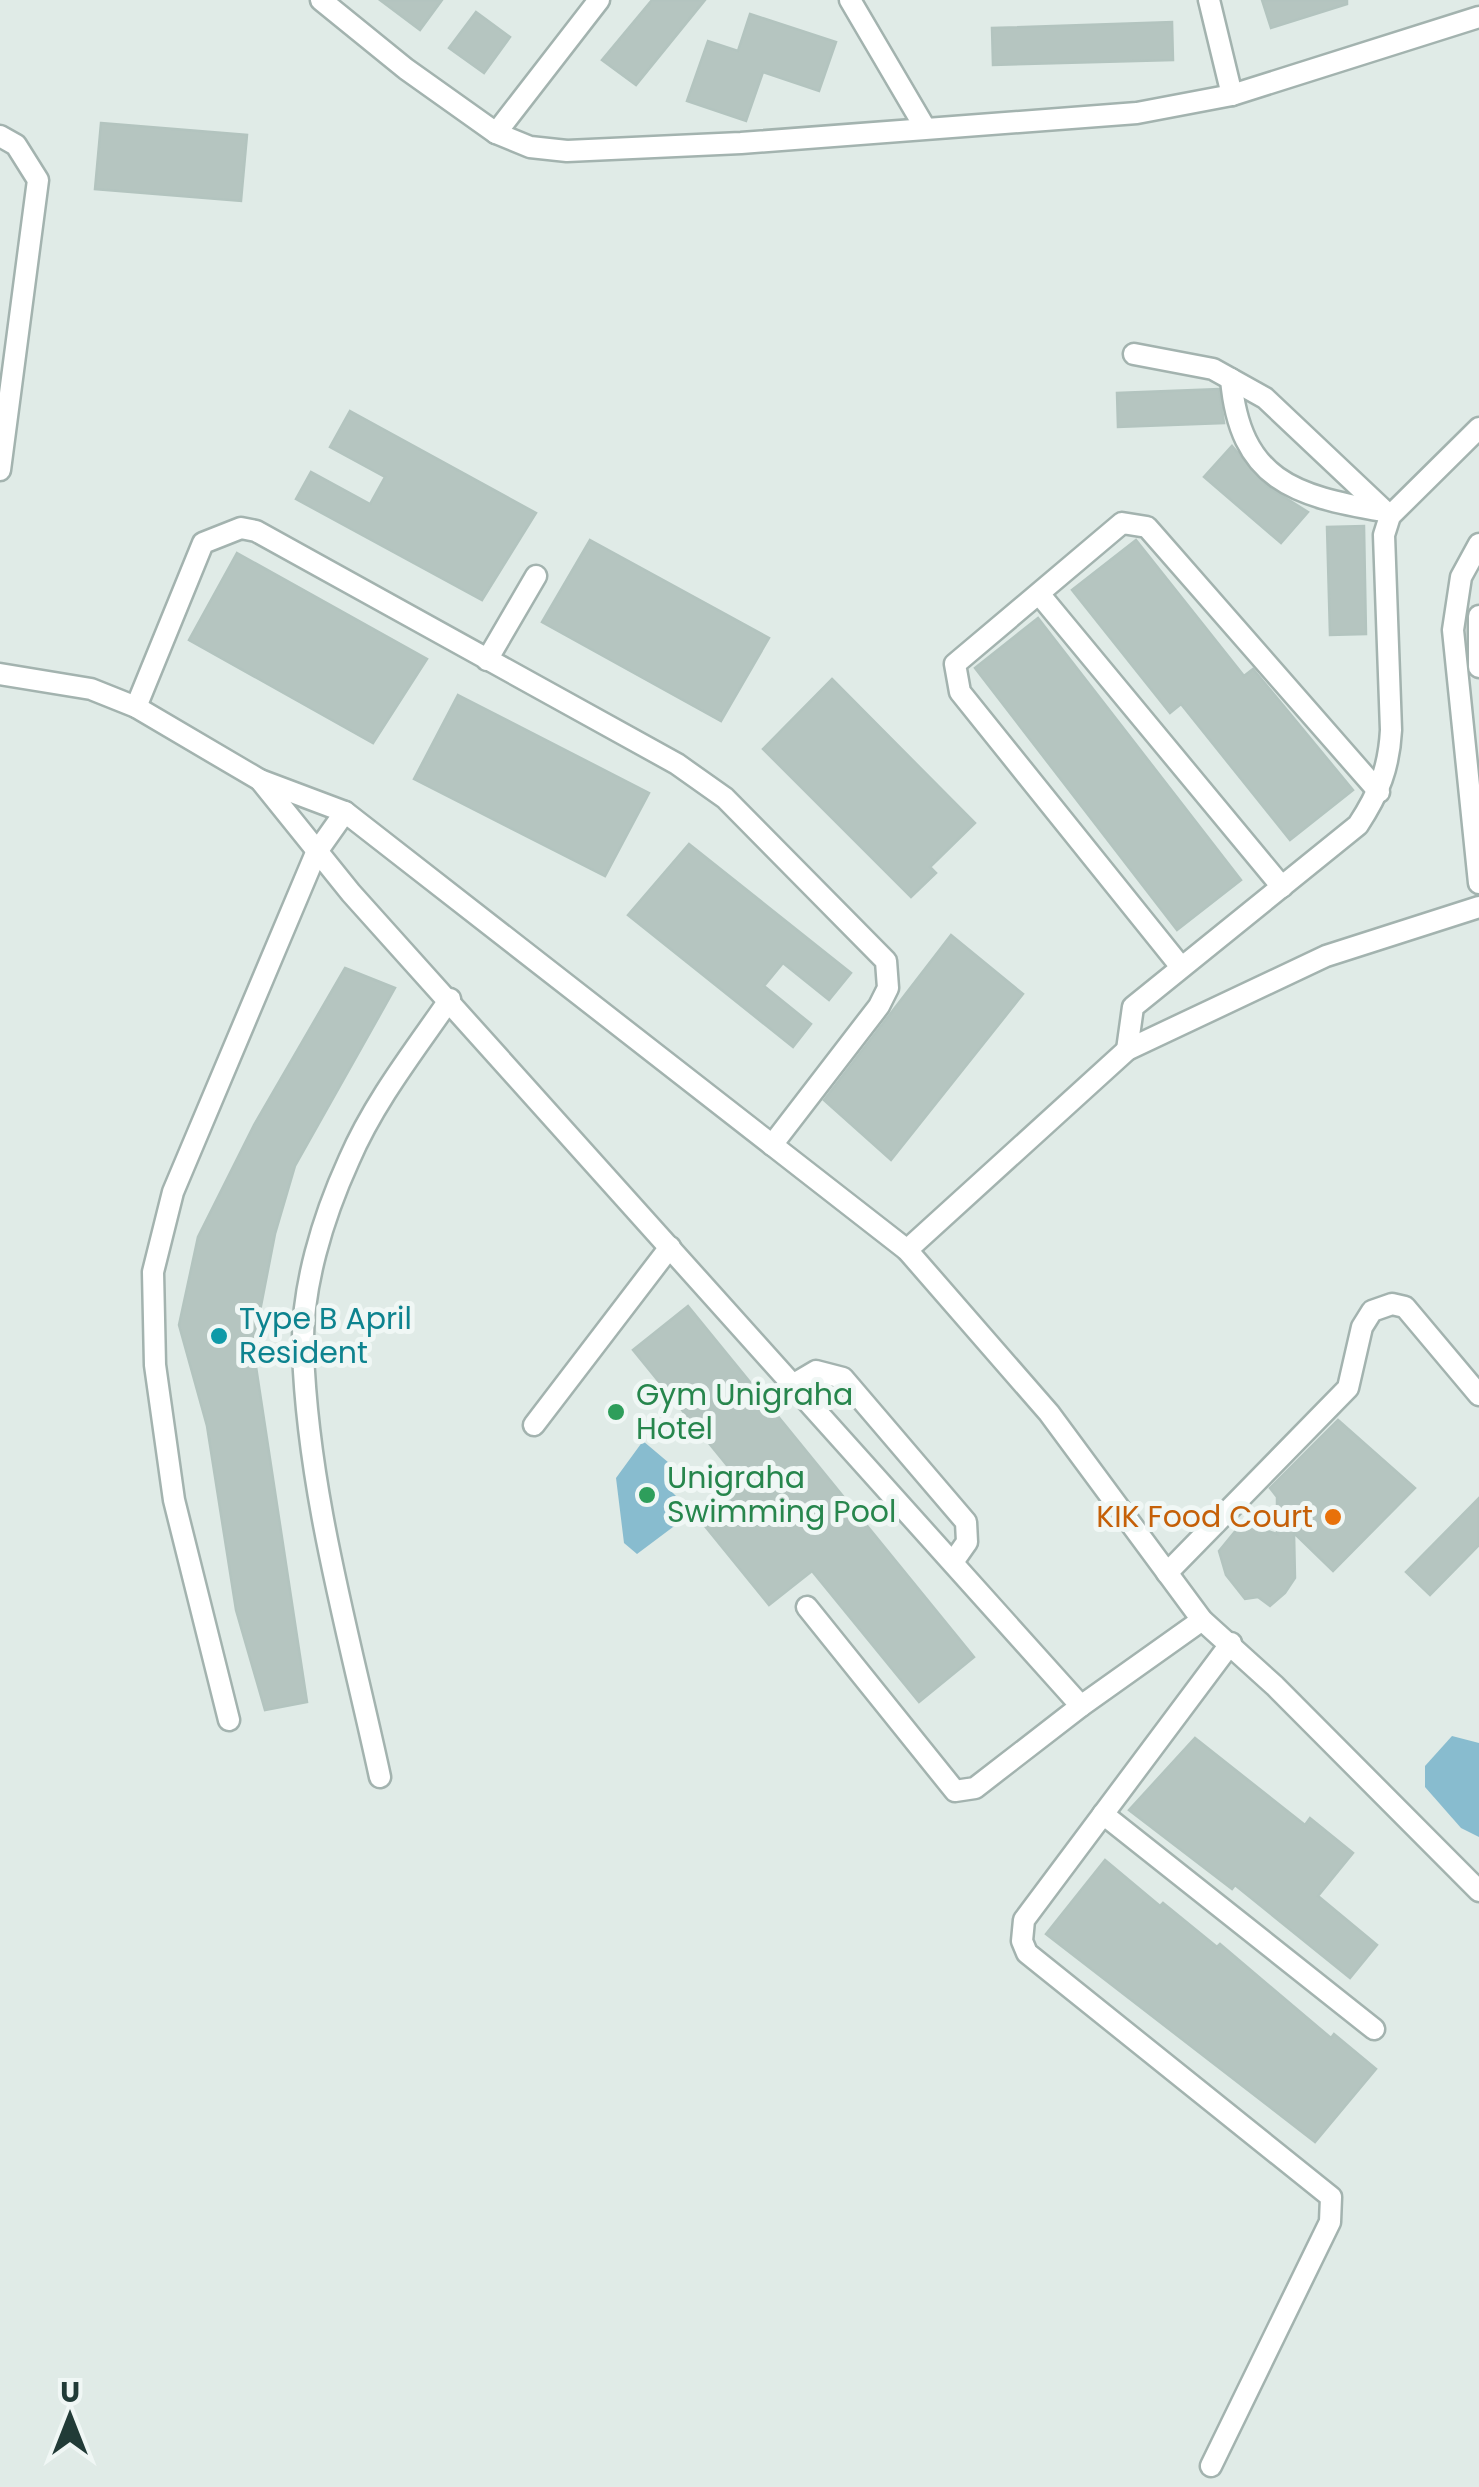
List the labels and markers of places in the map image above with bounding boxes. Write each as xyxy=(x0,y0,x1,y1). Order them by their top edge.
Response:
place label: Type B April Resident xyxy=(239,1297,412,1374)
marker: Type B April Resident xyxy=(208,1325,230,1347)
place label: Gym Unigraha Hotel xyxy=(636,1373,853,1450)
marker: Gym Unigraha Hotel xyxy=(605,1401,627,1423)
place label: Unigraha Swimming Pool xyxy=(667,1456,896,1533)
marker: Unigraha Swimming Pool xyxy=(636,1484,658,1506)
place label: KIK Food Court xyxy=(1096,1495,1313,1538)
marker: KIK Food Court xyxy=(1322,1506,1344,1528)

